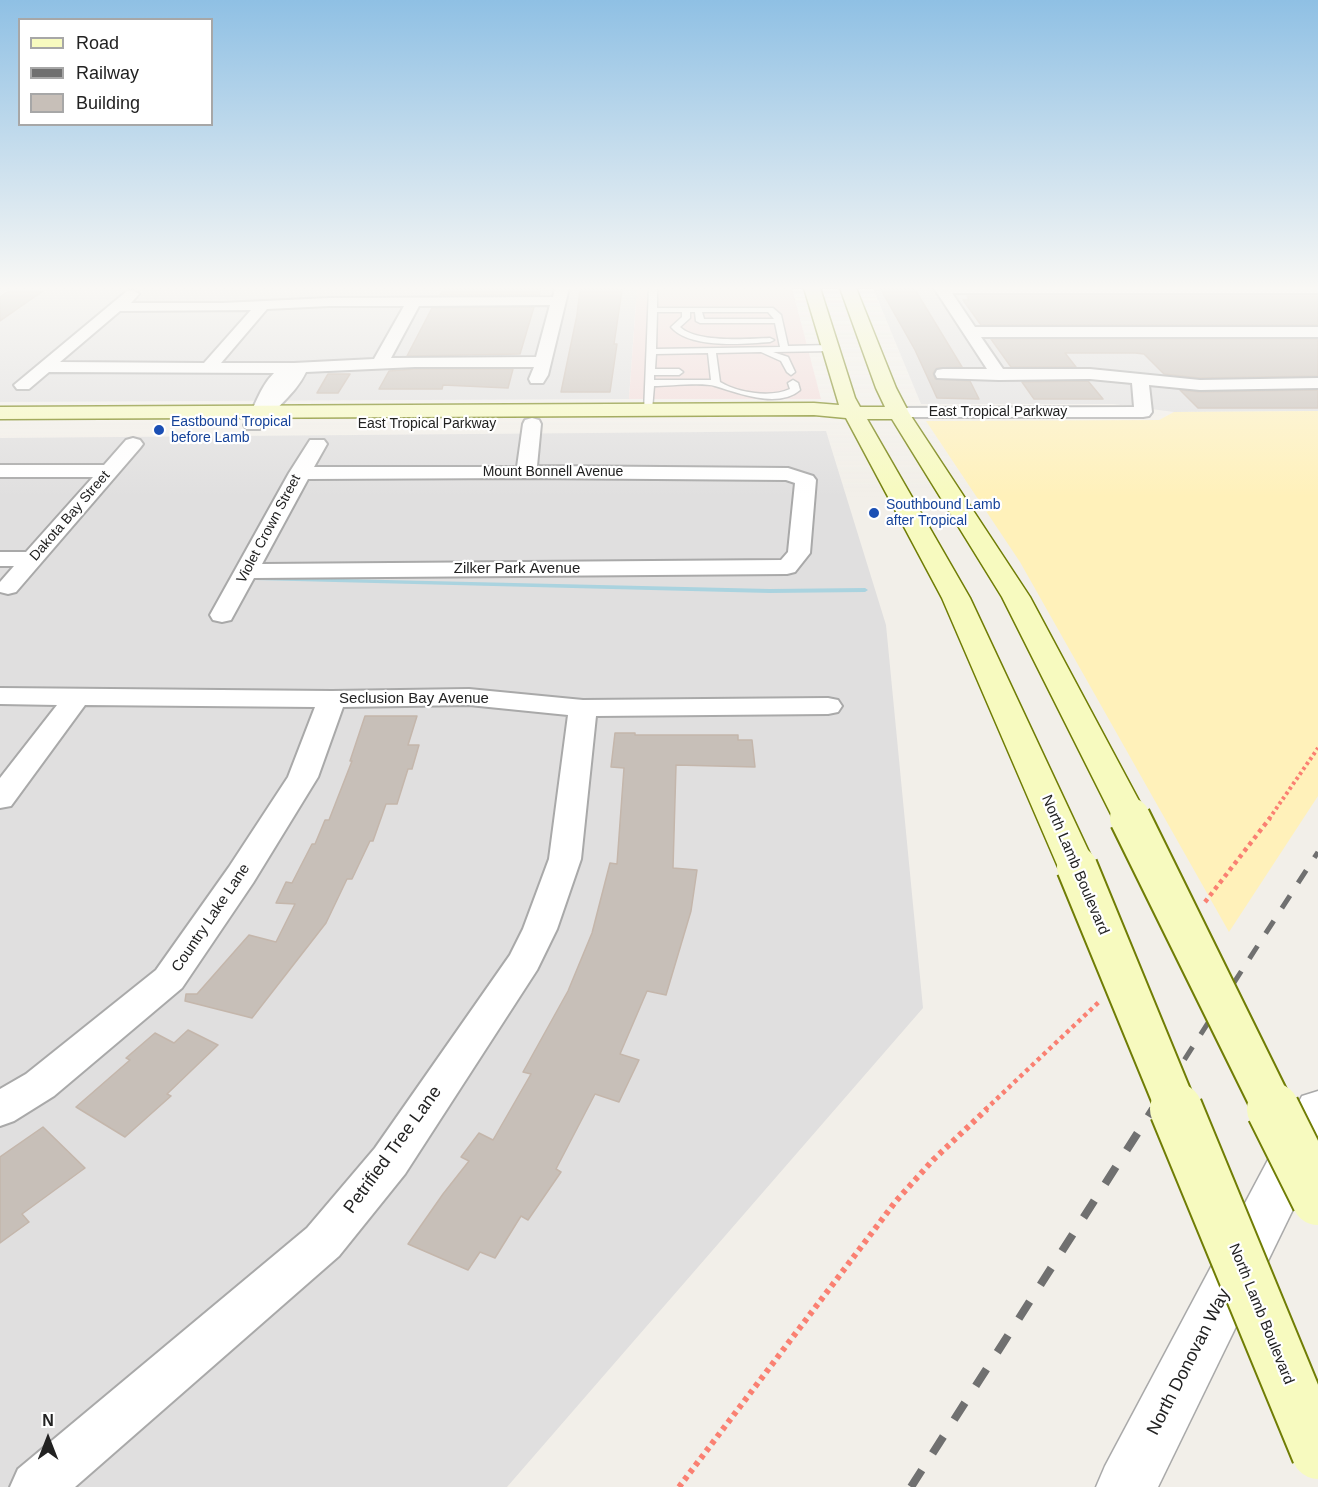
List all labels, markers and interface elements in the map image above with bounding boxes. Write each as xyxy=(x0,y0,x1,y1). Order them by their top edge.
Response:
legend xyxy=(18,18,213,126)
text: Road xyxy=(76,33,119,53)
text: Railway xyxy=(76,63,139,83)
text: Building xyxy=(76,93,140,113)
street label: East Tropical Parkway xyxy=(929,404,1067,420)
place label: Eastbound Tropical before Lamb xyxy=(171,414,291,446)
street label: East Tropical Parkway xyxy=(358,416,496,432)
marker: Eastbound Tropical before Lamb xyxy=(152,423,166,437)
street label: Mount Bonnell Avenue xyxy=(483,464,623,480)
street label: Dakota Bay Street xyxy=(26,468,114,564)
street label: Violet Crown Street xyxy=(233,472,305,586)
place label: Southbound Lamb after Tropical xyxy=(886,497,1000,530)
marker: Southbound Lamb after Tropical xyxy=(867,506,881,520)
street label: Zilker Park Avenue xyxy=(454,560,580,578)
street label: Seclusion Bay Avenue xyxy=(339,690,489,708)
street label: North Lamb Boulevard xyxy=(1037,792,1113,938)
street label: Country Lake Lane xyxy=(168,860,254,976)
street label: Petrified Tree Lane xyxy=(339,1082,447,1218)
street label: North Lamb Boulevard xyxy=(1225,1241,1297,1387)
street label: North Donovan Way xyxy=(1143,1285,1235,1439)
north arrow xyxy=(18,1409,78,1469)
text: N xyxy=(42,1412,54,1429)

